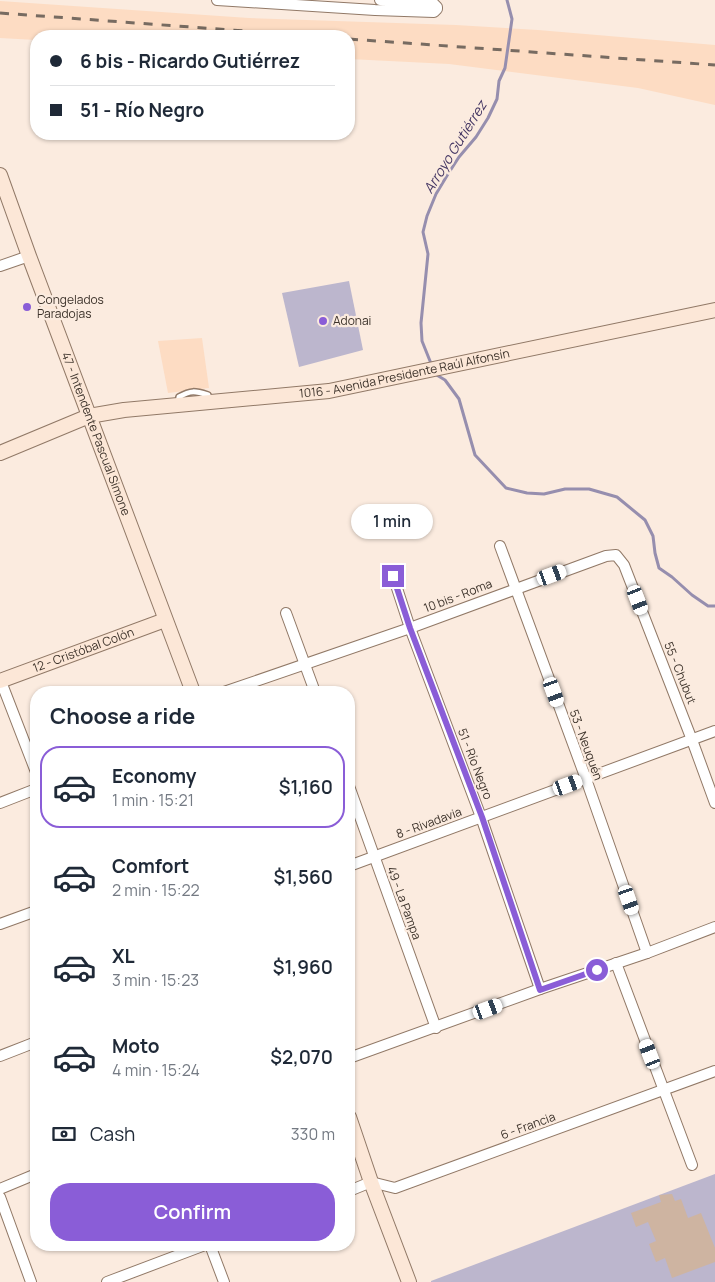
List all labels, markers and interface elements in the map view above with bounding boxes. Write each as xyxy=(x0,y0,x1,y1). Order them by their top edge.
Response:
text: 6 bis - Ricardo Gutiérrez xyxy=(80,48,300,74)
water label: Arroyo Gutiérrez xyxy=(418,95,492,197)
text: 51 - Río Negro xyxy=(80,97,204,123)
place label: Congelados Paradojas xyxy=(37,291,104,322)
marker: Congelados Paradojas xyxy=(21,301,33,313)
place label: Adonai xyxy=(333,312,371,329)
marker: Adonai xyxy=(317,315,329,327)
street label: 1016 - Avenida Presidente Raúl Alfonsín xyxy=(298,344,511,402)
street label: 47 - Intendente Pascual Simone xyxy=(58,349,135,518)
callout: 1 min xyxy=(352,504,434,538)
text: 1 min xyxy=(373,510,411,532)
car xyxy=(535,563,568,587)
route end xyxy=(382,565,404,587)
street label: 10 bis - Roma xyxy=(421,575,494,616)
car xyxy=(625,583,650,617)
street label: 12 - Cristóbal Colón xyxy=(30,623,136,676)
street label: 55 - Chubut xyxy=(660,639,701,707)
car xyxy=(541,675,566,709)
text: Choose a ride xyxy=(50,701,195,731)
street label: 53 - Neuquén xyxy=(566,707,607,782)
street label: 51 - Río Negro xyxy=(454,726,497,802)
text: Economy xyxy=(112,763,196,789)
icon: car xyxy=(52,765,97,810)
car xyxy=(551,773,584,797)
text: $1,160 xyxy=(279,774,333,800)
text: 1 min · 15:21 xyxy=(112,789,194,811)
street label: 8 - Rivadavia xyxy=(394,803,464,842)
text: Comfort xyxy=(112,853,189,879)
icon: car xyxy=(52,855,97,900)
text: $1,560 xyxy=(273,864,333,890)
street label: 49 - La Pampa xyxy=(383,864,426,942)
text: 2 min · 15:22 xyxy=(112,879,200,901)
car xyxy=(617,883,640,917)
text: XL xyxy=(112,943,135,969)
icon: car xyxy=(52,945,97,990)
text: $1,960 xyxy=(273,954,333,980)
route start xyxy=(586,959,608,981)
text: 3 min · 15:23 xyxy=(112,969,199,991)
car xyxy=(471,997,504,1021)
text: Moto xyxy=(112,1033,159,1059)
icon: car xyxy=(52,1035,97,1080)
car xyxy=(637,1037,662,1071)
text: $2,070 xyxy=(270,1044,333,1070)
text: 4 min · 15:24 xyxy=(112,1059,200,1081)
street label: 6 - Francia xyxy=(498,1108,558,1143)
icon: cash xyxy=(50,1120,78,1148)
text: Cash xyxy=(90,1121,135,1147)
text: 330 m xyxy=(291,1123,335,1145)
button: Confirm xyxy=(50,1183,335,1241)

